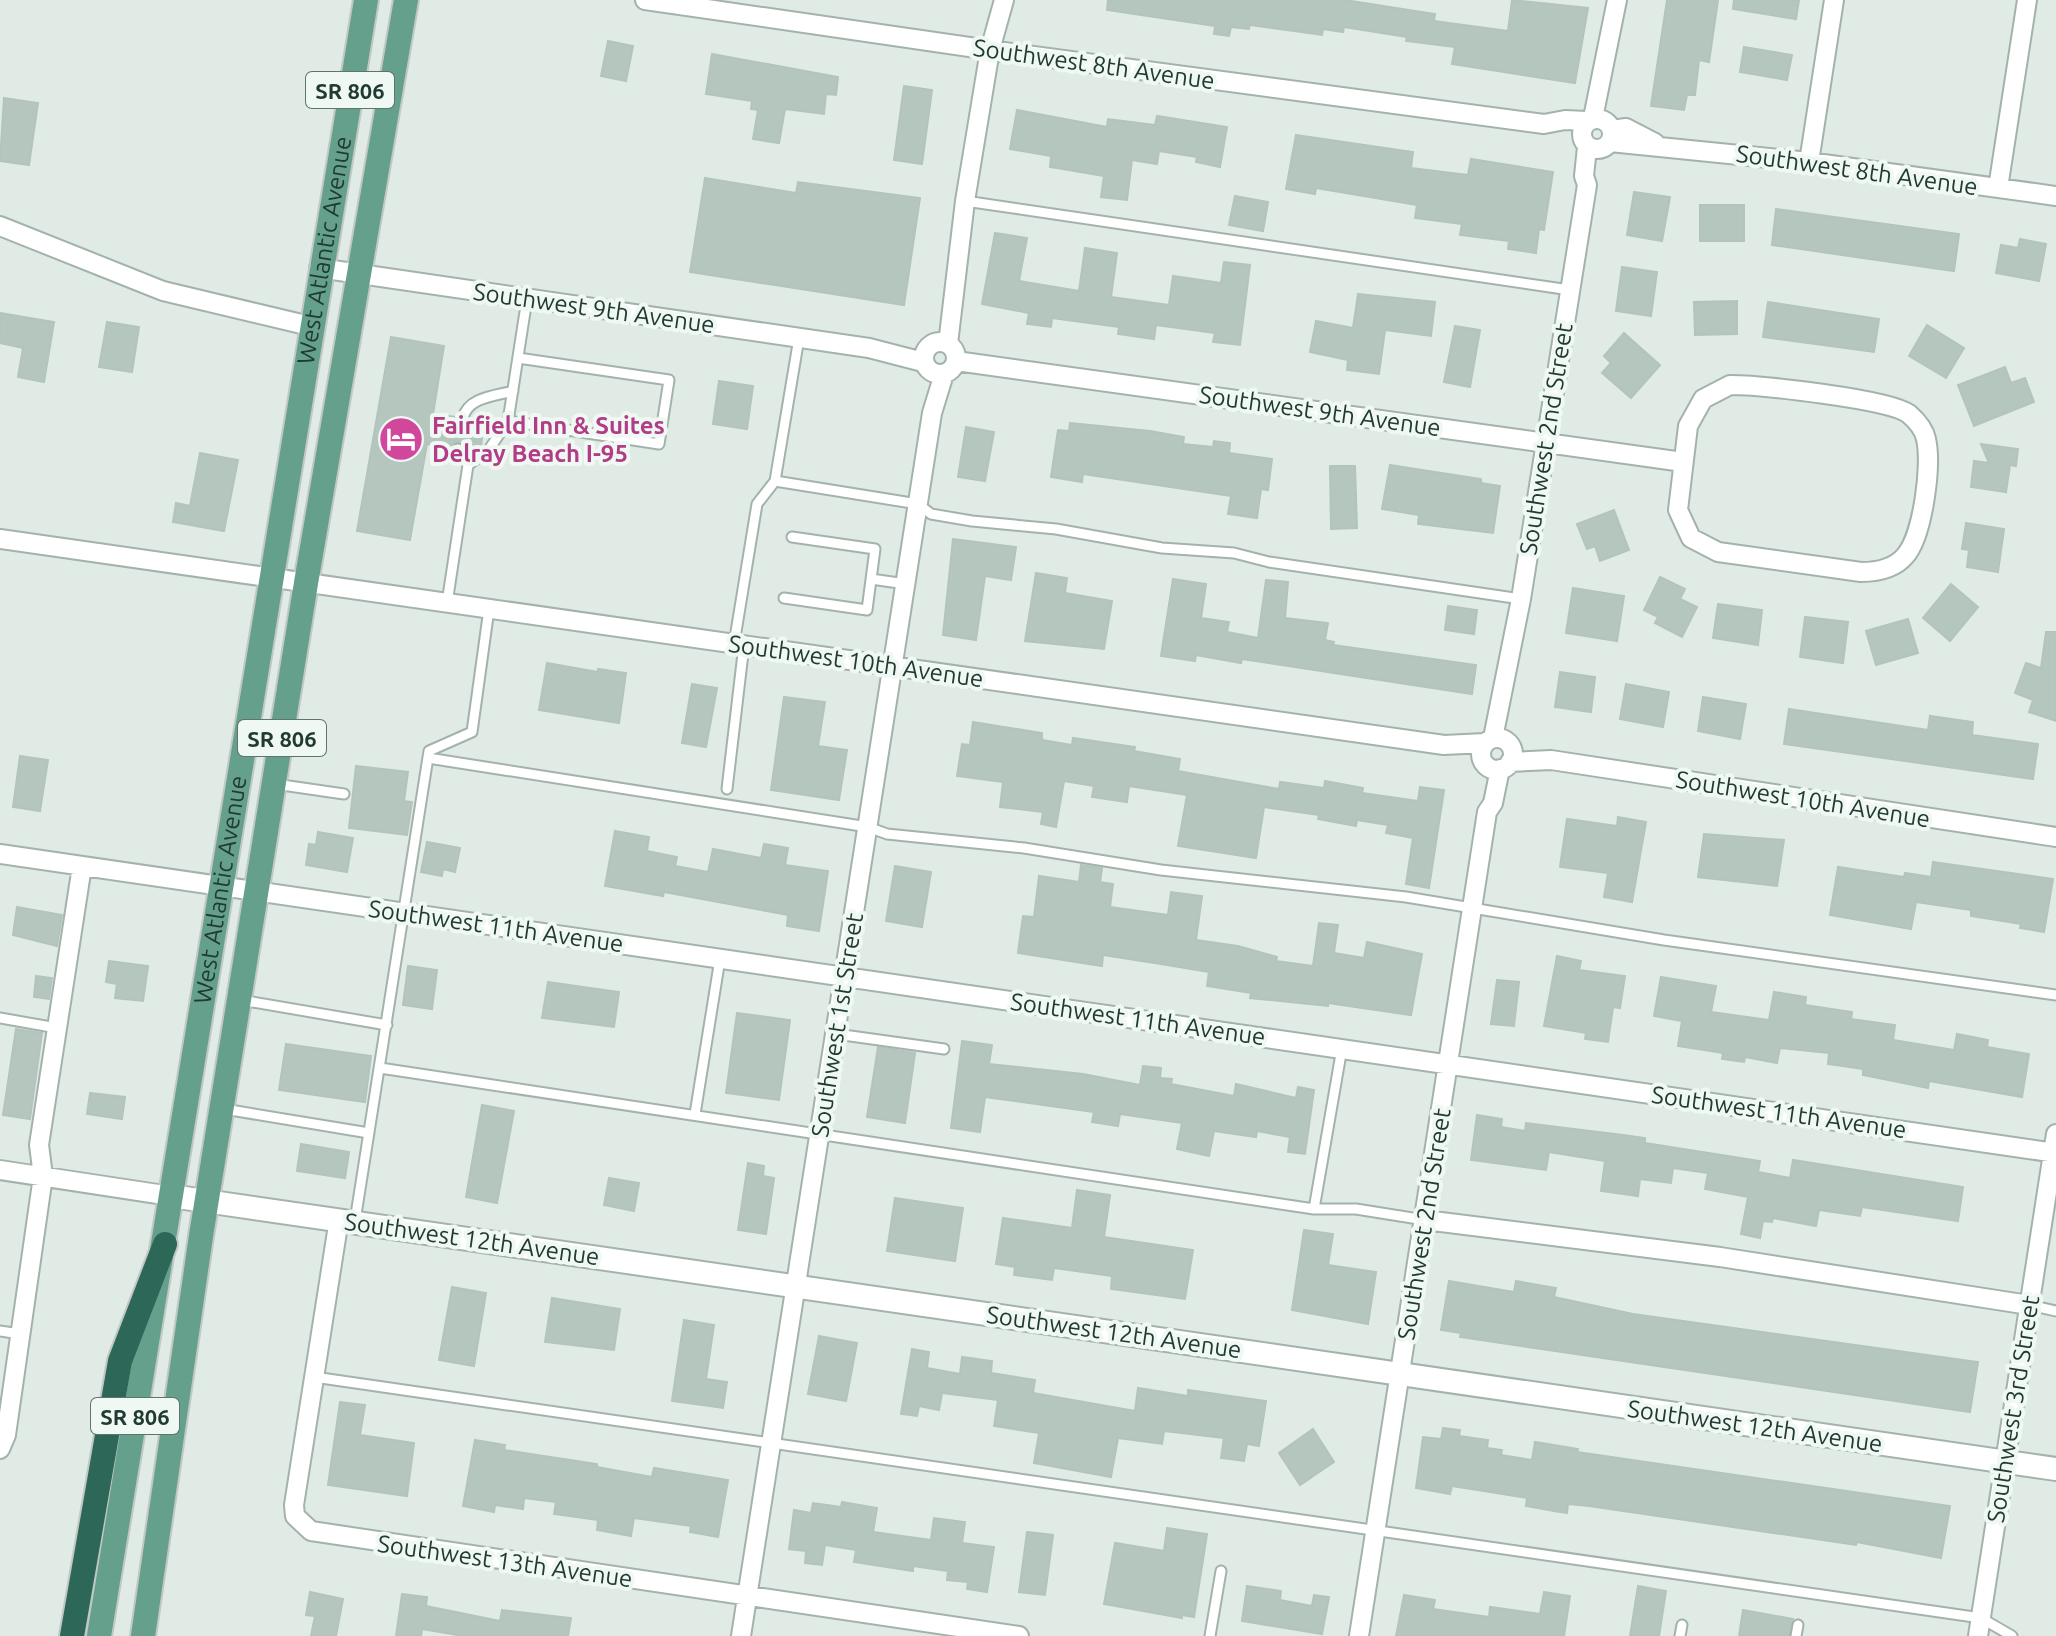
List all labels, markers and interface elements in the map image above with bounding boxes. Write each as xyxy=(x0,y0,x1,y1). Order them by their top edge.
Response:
street label: Southwest 8th Avenue xyxy=(971,34,1217,94)
road number: SR 806 xyxy=(306,72,394,108)
street label: West Atlantic Avenue xyxy=(291,134,356,366)
street label: Southwest 8th Avenue xyxy=(1734,140,1980,200)
street label: Southwest 9th Avenue xyxy=(471,278,717,338)
street label: Southwest 2nd Street xyxy=(1514,321,1578,557)
street label: Southwest 9th Avenue xyxy=(1197,381,1443,441)
place label: Fairfield Inn & Suites Delray Beach I-95 xyxy=(432,412,665,467)
hotel icon: Fairfield Inn & Suites Delray Beach I-95 xyxy=(377,415,425,463)
street label: Southwest 10th Avenue xyxy=(727,630,985,692)
road number: SR 806 xyxy=(238,720,326,756)
street label: Southwest 10th Avenue xyxy=(1674,766,1932,832)
street label: West Atlantic Avenue xyxy=(188,774,251,1006)
street label: Southwest 11th Avenue xyxy=(367,895,625,957)
street label: Southwest 1st Street xyxy=(806,910,868,1139)
street label: Southwest 11th Avenue xyxy=(1009,988,1267,1050)
street label: Southwest 11th Avenue xyxy=(1650,1081,1908,1143)
street label: Southwest 2nd Street xyxy=(1392,1106,1456,1342)
street label: Southwest 12th Avenue xyxy=(343,1208,601,1270)
street label: Southwest 3rd Street xyxy=(1982,1293,2044,1525)
street label: Southwest 12th Avenue xyxy=(985,1301,1243,1363)
street label: Southwest 12th Avenue xyxy=(1626,1395,1884,1457)
road number: SR 806 xyxy=(91,1398,179,1434)
street label: Southwest 13th Avenue xyxy=(376,1530,634,1592)

